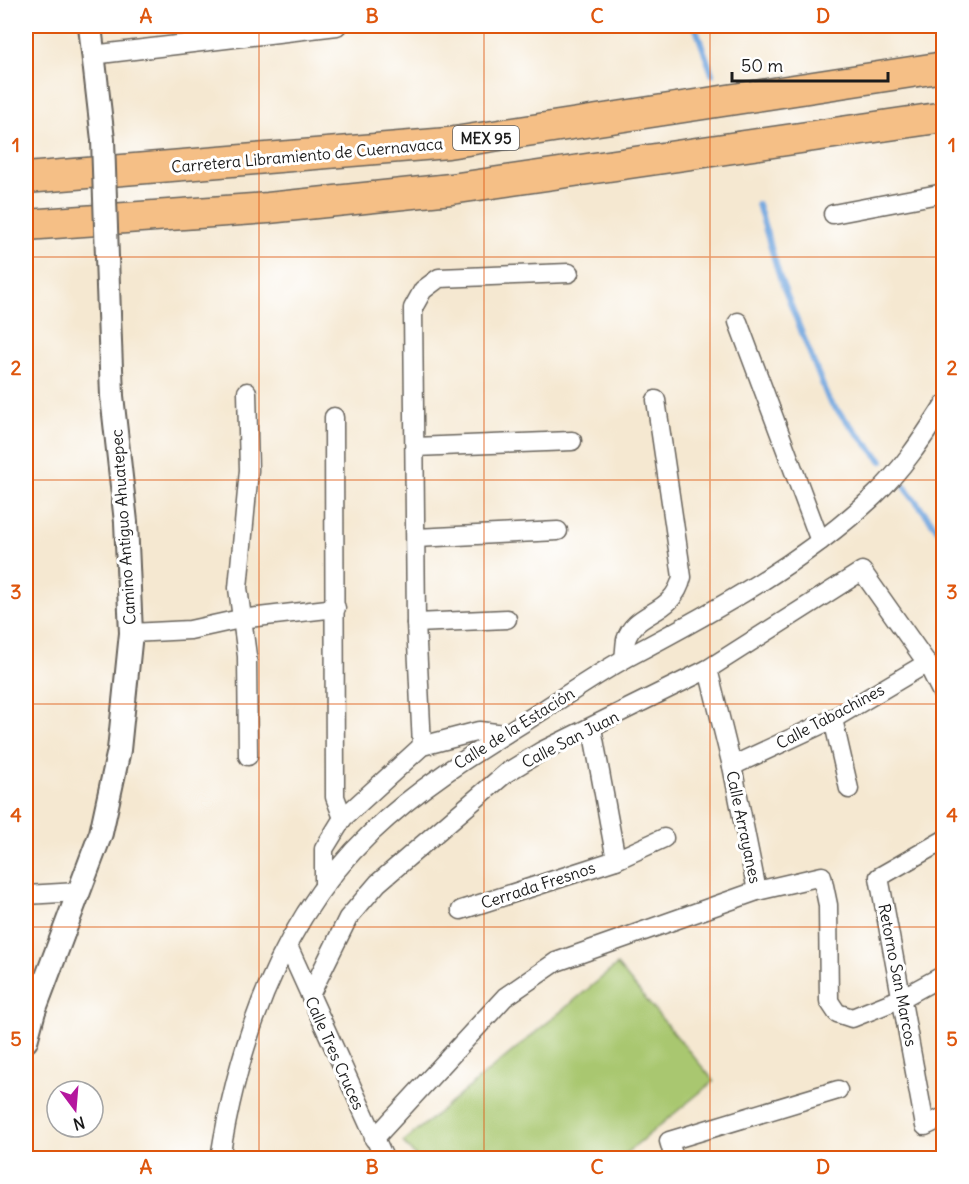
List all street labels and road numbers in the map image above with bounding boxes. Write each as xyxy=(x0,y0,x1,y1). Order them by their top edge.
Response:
road number: MEX 95 xyxy=(453,126,519,150)
street label: Carretera Libramiento de Cuernavaca xyxy=(170,133,444,177)
street label: Camino Antiguo Ahuatepec xyxy=(106,428,140,626)
street label: Calle Tabachines xyxy=(772,679,888,753)
street label: Calle de la Estación xyxy=(450,683,578,773)
street label: Calle San Juan xyxy=(518,706,622,772)
street label: Calle Arrayanes xyxy=(722,769,766,885)
street label: Cerrada Fresnos xyxy=(478,857,598,913)
street label: Retorno San Marcos xyxy=(874,902,922,1048)
street label: Calle Tres Cruces xyxy=(301,993,369,1113)

